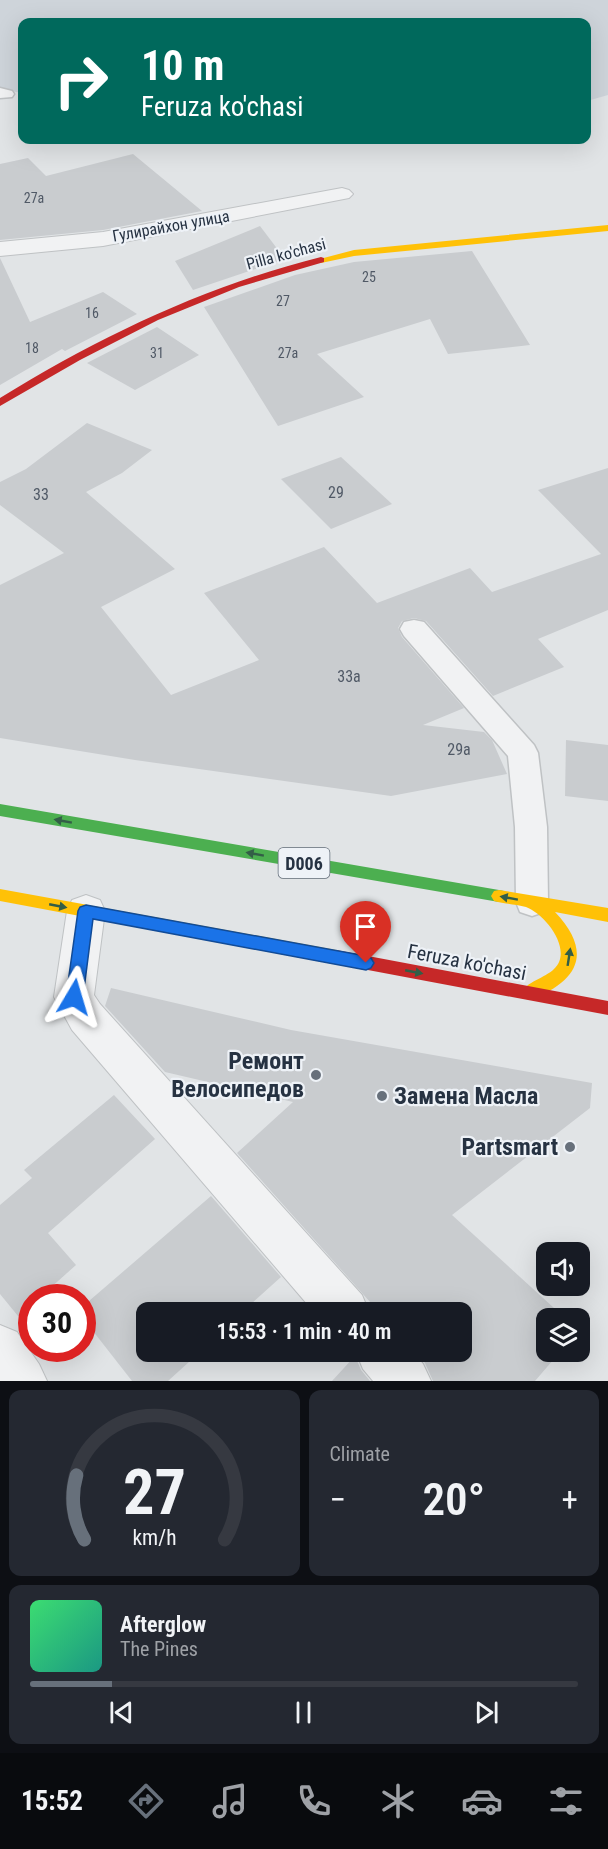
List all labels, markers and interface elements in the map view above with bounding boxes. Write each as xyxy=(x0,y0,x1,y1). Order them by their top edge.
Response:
text: 10 m xyxy=(141,41,224,90)
icon: right xyxy=(42,42,120,120)
text: Feruza ko'chasi xyxy=(141,91,303,123)
house number: 27а xyxy=(24,190,44,206)
street label: Гулирайхон улица xyxy=(111,206,231,246)
street label: Pilla ko'chasi xyxy=(244,234,328,274)
house number: 25 xyxy=(362,269,376,285)
house number: 27 xyxy=(276,293,290,309)
house number: 16 xyxy=(85,305,99,321)
house number: 18 xyxy=(25,340,39,356)
house number: 31 xyxy=(150,345,164,361)
house number: 27а xyxy=(278,345,298,361)
house number: 29 xyxy=(328,483,344,502)
house number: 33 xyxy=(33,485,49,504)
house number: 33a xyxy=(337,667,361,686)
house number: 29a xyxy=(447,740,471,759)
one-way arrow xyxy=(53,816,72,825)
road number: D006 xyxy=(278,848,330,878)
one-way arrow xyxy=(245,849,264,858)
one-way arrow xyxy=(499,893,518,902)
pin xyxy=(340,901,391,963)
one-way arrow xyxy=(48,902,67,911)
icon: arrive xyxy=(349,910,382,943)
street label: Feruza ko'chasi xyxy=(406,939,528,985)
one-way arrow xyxy=(564,947,573,966)
position arrow xyxy=(42,965,106,1029)
one-way arrow xyxy=(405,968,424,977)
place label: Ремонт Велосипедов xyxy=(171,1047,304,1103)
marker: Ремонт Велосипедов xyxy=(309,1068,323,1082)
place label: Замена Масла xyxy=(394,1082,538,1110)
marker: Замена Масла xyxy=(375,1089,389,1103)
place label: Partsmart xyxy=(461,1133,558,1161)
marker: Partsmart xyxy=(563,1140,577,1154)
map controls xyxy=(536,1242,590,1362)
button: sound xyxy=(536,1242,590,1296)
speed limit sign: 30 xyxy=(18,1284,96,1362)
button: layers xyxy=(536,1308,590,1362)
text: 15:53 · 1 min · 40 m xyxy=(217,1319,391,1344)
text: Climate xyxy=(330,1442,390,1466)
text: 27 xyxy=(123,1456,186,1529)
text: 20° xyxy=(422,1473,485,1526)
text: − xyxy=(330,1480,346,1519)
text: + xyxy=(562,1480,578,1519)
text: km/h xyxy=(132,1525,176,1550)
text: Afterglow xyxy=(120,1612,206,1637)
text: The Pines xyxy=(120,1637,198,1661)
icon: previous xyxy=(105,1696,138,1729)
icon: pause xyxy=(287,1696,320,1729)
icon: next xyxy=(470,1696,503,1729)
icon: directions xyxy=(125,1780,167,1822)
icon: music xyxy=(209,1780,251,1822)
icon: phone xyxy=(293,1780,335,1822)
icon: climate xyxy=(377,1780,419,1822)
icon: car xyxy=(461,1780,503,1822)
icon: filters xyxy=(545,1780,587,1822)
text: 15:52 xyxy=(21,1785,83,1817)

